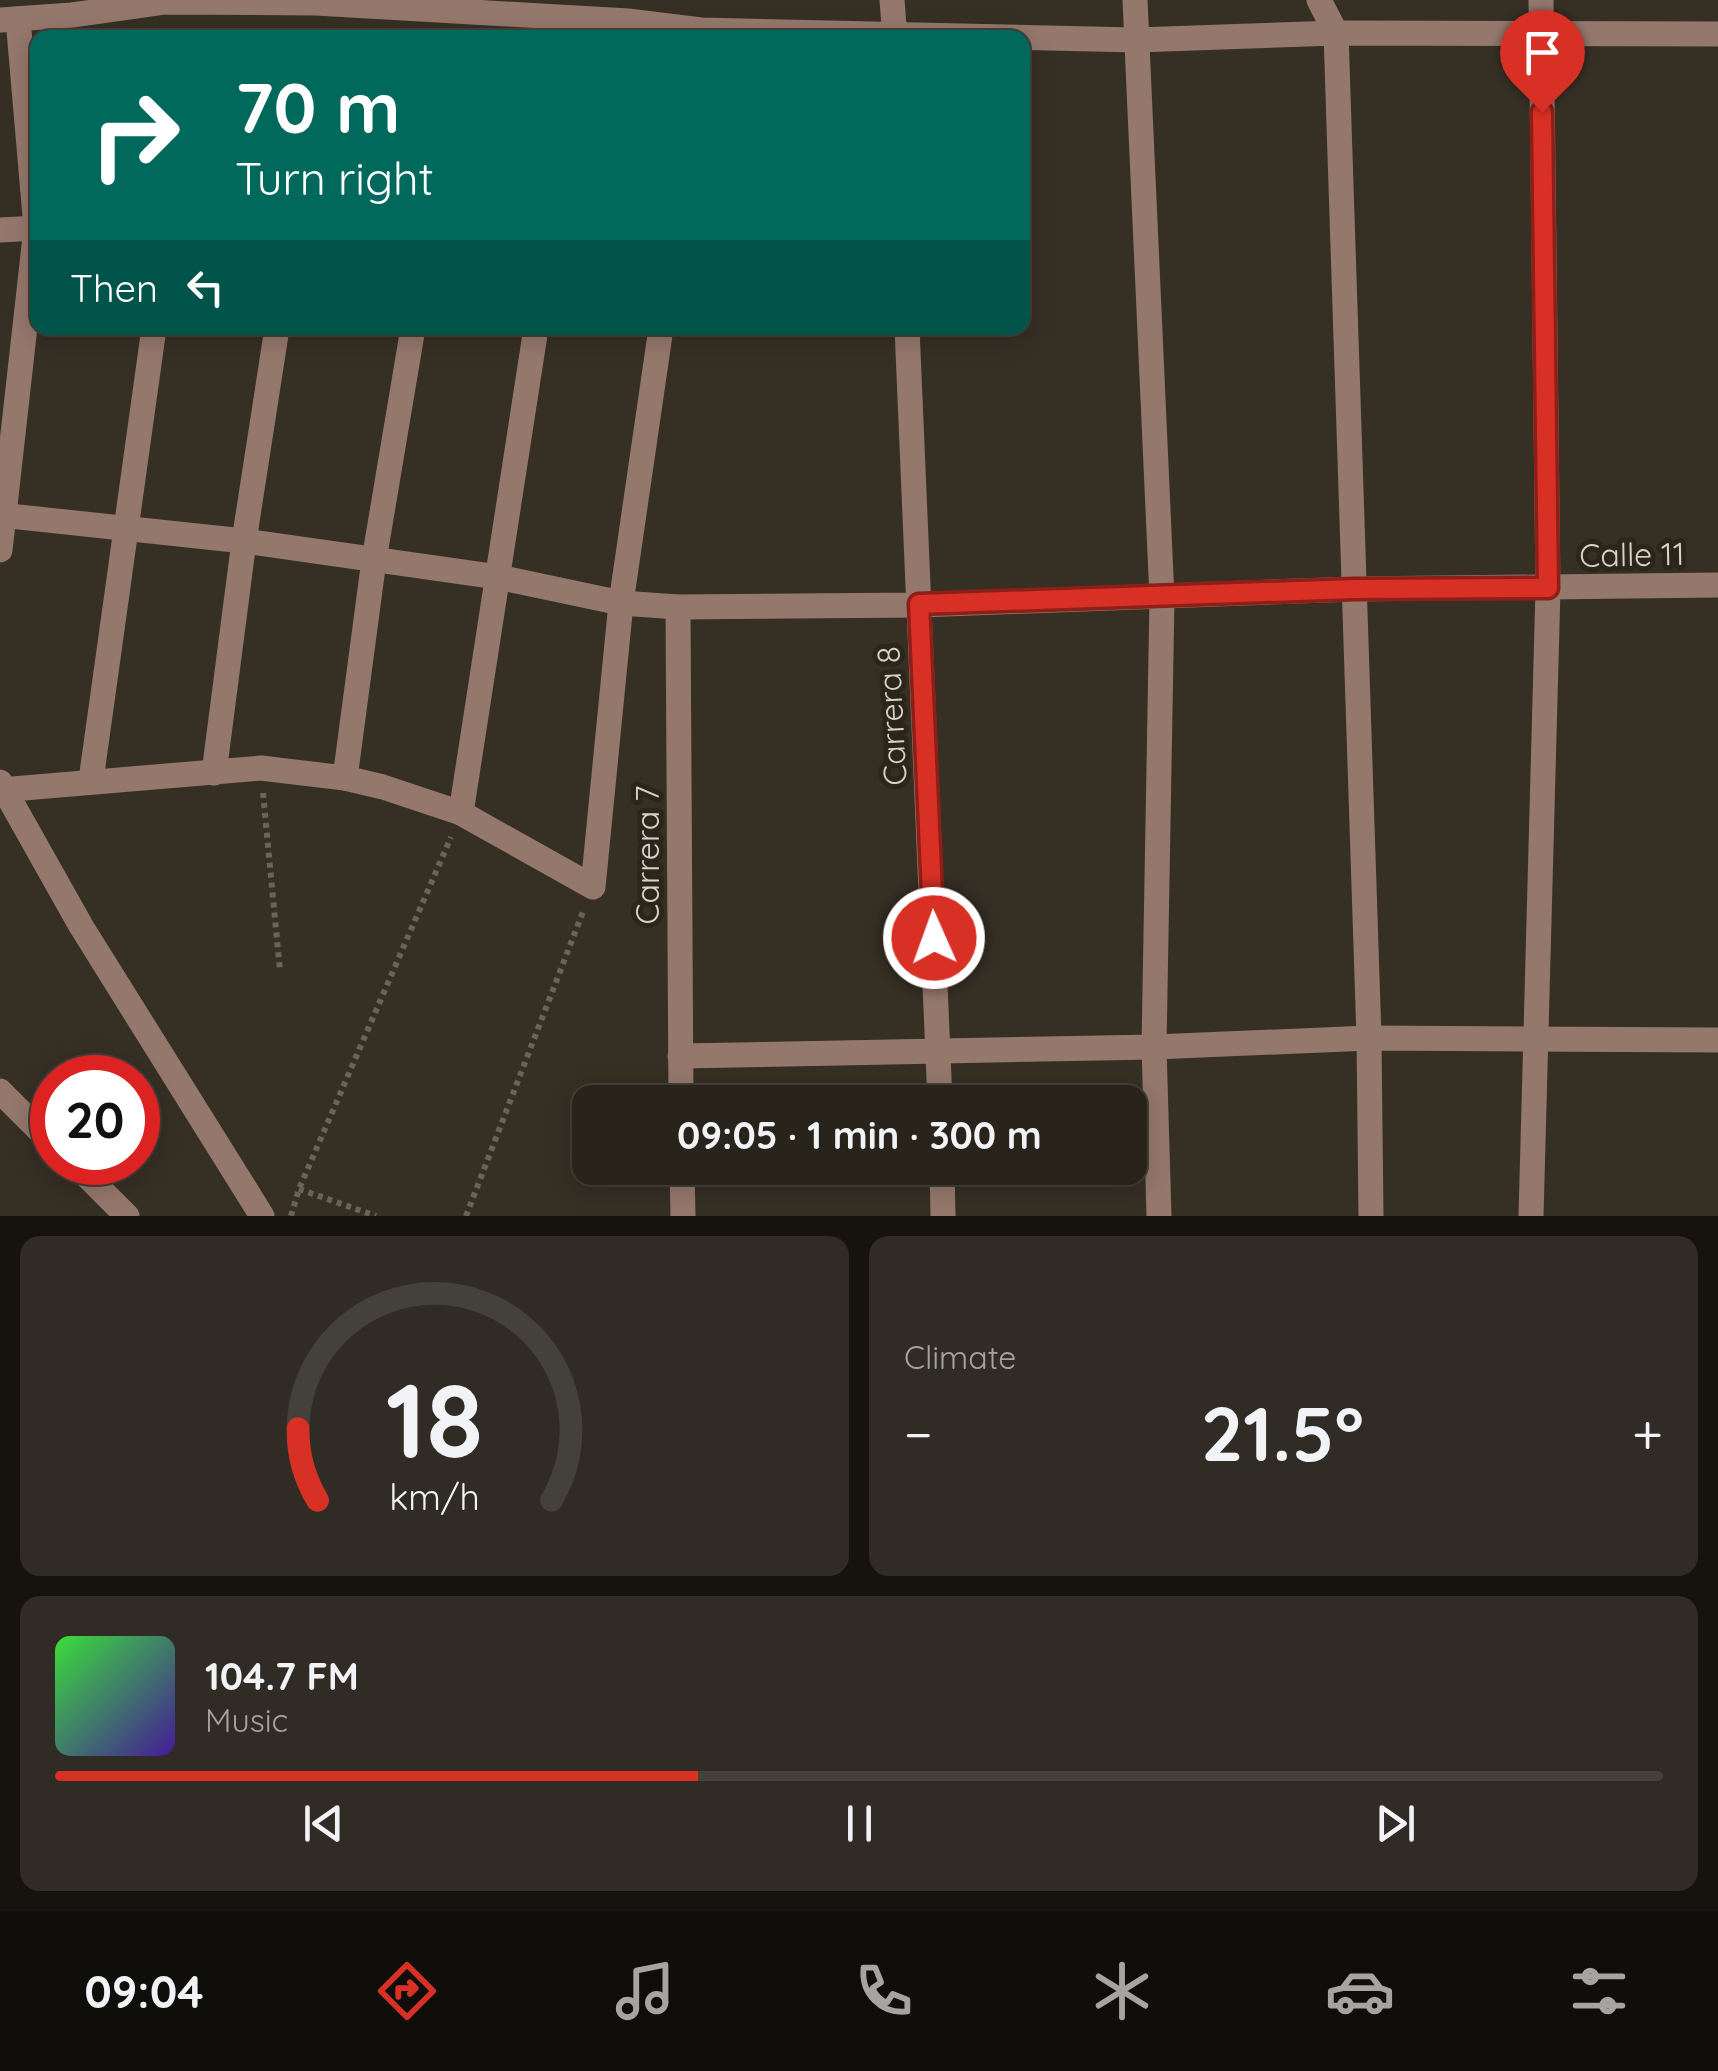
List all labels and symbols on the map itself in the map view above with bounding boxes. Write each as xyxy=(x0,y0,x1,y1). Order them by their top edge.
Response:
pin xyxy=(1500,10,1585,113)
street label: Calle 11 xyxy=(1579,533,1685,575)
street label: Carrera 8 xyxy=(867,645,915,787)
street label: Carrera 7 xyxy=(627,786,667,924)
position arrow xyxy=(882,886,986,990)
speed limit sign: 20 xyxy=(30,1055,160,1185)

